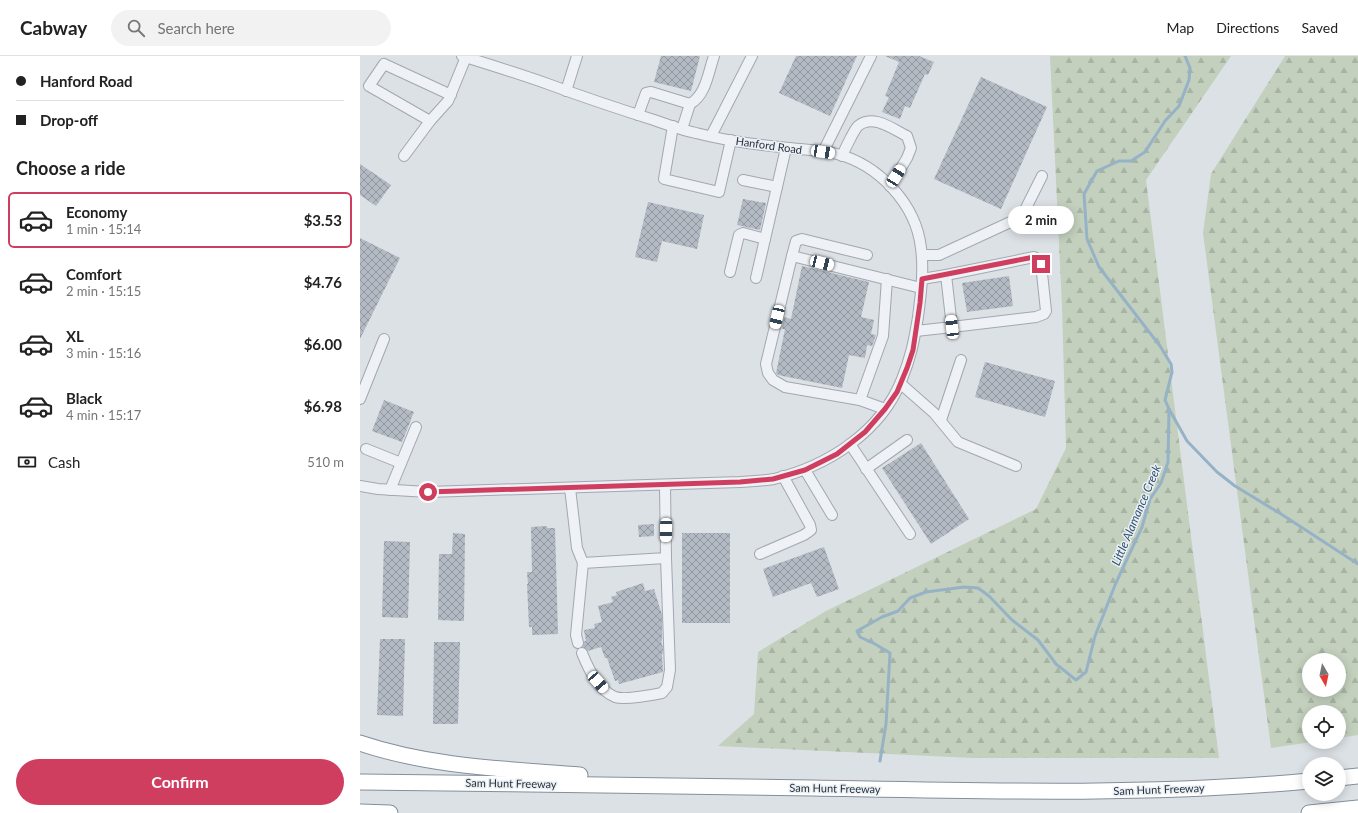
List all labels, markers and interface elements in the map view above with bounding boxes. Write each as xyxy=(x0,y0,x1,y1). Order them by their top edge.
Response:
search box xyxy=(111,10,391,46)
text: Cabway xyxy=(20,16,87,39)
icon: search xyxy=(125,17,147,39)
text: Search here xyxy=(157,19,235,37)
text: Map xyxy=(1167,19,1194,36)
text: Directions xyxy=(1216,19,1279,36)
text: Saved xyxy=(1301,19,1338,36)
text: Hanford Road xyxy=(40,72,133,90)
text: Drop-off xyxy=(40,111,98,129)
street label: Hanford Road xyxy=(735,134,803,156)
car xyxy=(810,144,836,160)
text: Choose a ride xyxy=(16,157,125,179)
car xyxy=(885,163,907,189)
icon: car xyxy=(18,202,54,238)
text: Economy xyxy=(66,203,127,221)
callout: 2 min xyxy=(1008,206,1074,234)
text: $3.53 xyxy=(304,211,342,229)
text: 2 min xyxy=(1025,212,1057,228)
text: 1 min · 15:14 xyxy=(66,221,141,237)
car xyxy=(809,254,835,272)
route end xyxy=(1032,255,1050,273)
icon: car xyxy=(18,264,54,300)
text: Comfort xyxy=(66,265,122,283)
text: $4.76 xyxy=(304,273,342,291)
text: 2 min · 15:15 xyxy=(66,283,141,299)
car xyxy=(768,304,786,330)
car xyxy=(945,314,959,340)
icon: car xyxy=(18,326,54,362)
text: XL xyxy=(66,327,84,345)
text: $6.00 xyxy=(304,335,342,353)
text: 3 min · 15:16 xyxy=(66,345,141,361)
icon: car xyxy=(18,388,54,424)
text: Black xyxy=(66,389,102,407)
text: $6.98 xyxy=(304,397,342,415)
text: 4 min · 15:17 xyxy=(66,407,141,423)
icon: cash xyxy=(16,451,38,473)
text: Cash xyxy=(48,453,80,471)
text: 510 m xyxy=(307,454,344,470)
water label: Little Alamance Creek xyxy=(1108,462,1164,568)
route start xyxy=(419,483,437,501)
car xyxy=(660,518,672,542)
north arrow xyxy=(1302,653,1346,697)
map controls xyxy=(1302,653,1346,801)
car xyxy=(586,669,610,695)
button: locate xyxy=(1302,705,1346,749)
button: layers xyxy=(1302,757,1346,801)
button: Confirm xyxy=(16,759,344,805)
street label: Sam Hunt Freeway xyxy=(465,776,557,790)
street label: Sam Hunt Freeway xyxy=(789,781,881,795)
street label: Sam Hunt Freeway xyxy=(1113,781,1205,797)

